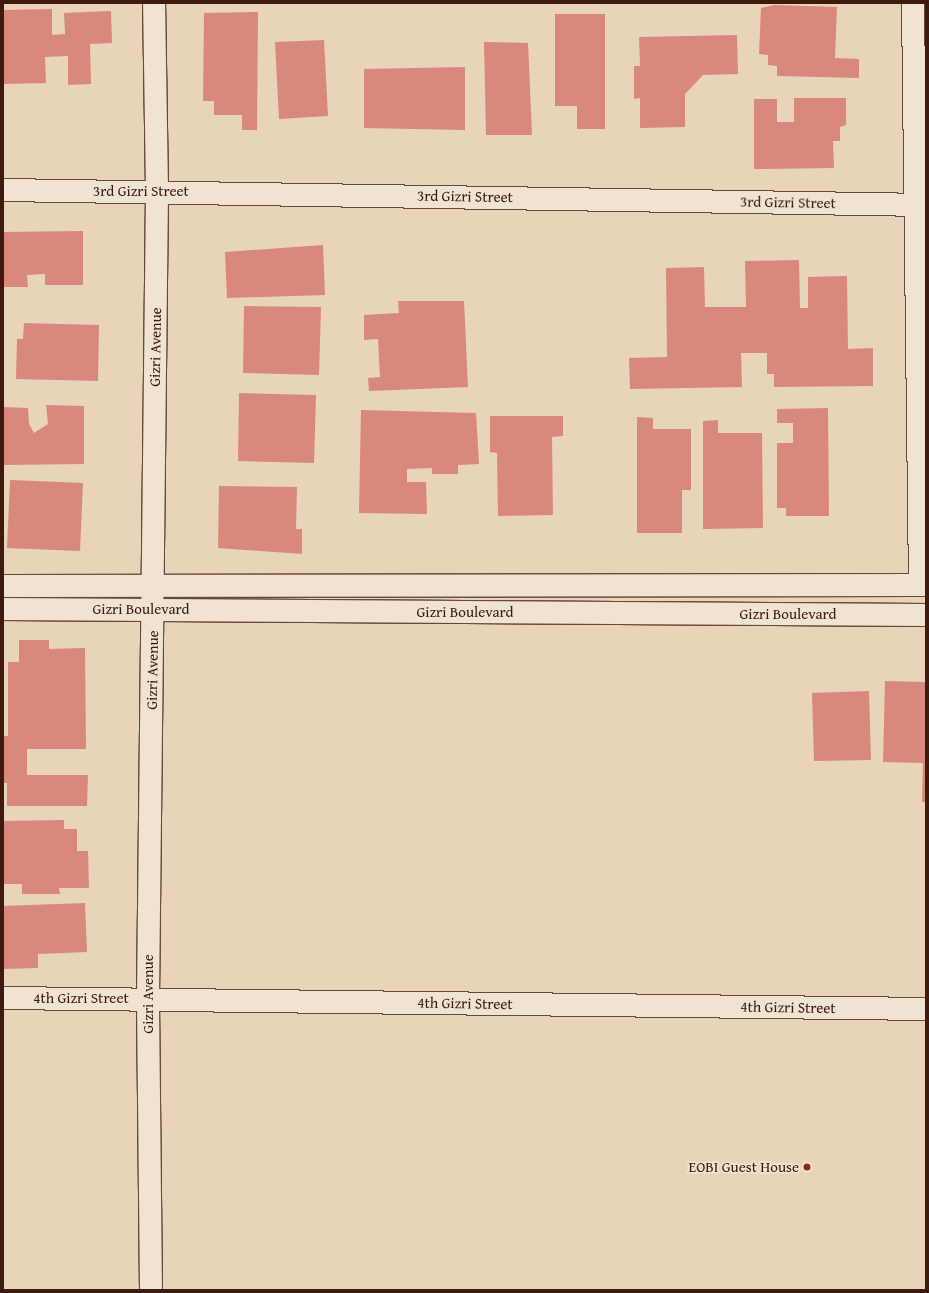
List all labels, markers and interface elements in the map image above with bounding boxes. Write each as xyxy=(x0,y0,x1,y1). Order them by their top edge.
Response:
street label: 3rd Gizri Street xyxy=(93,182,189,200)
street label: 3rd Gizri Street xyxy=(417,186,513,206)
street label: 3rd Gizri Street xyxy=(740,192,836,212)
street label: Gizri Avenue xyxy=(145,307,165,387)
street label: Gizri Boulevard xyxy=(92,600,190,618)
street label: Gizri Boulevard xyxy=(416,603,514,621)
street label: Gizri Boulevard xyxy=(739,605,837,623)
street label: Gizri Avenue xyxy=(142,630,162,710)
street label: Gizri Avenue xyxy=(139,954,157,1034)
street label: 4th Gizri Street xyxy=(33,989,129,1007)
street label: 4th Gizri Street xyxy=(417,993,513,1013)
street label: 4th Gizri Street xyxy=(740,997,836,1017)
place label: EOBI Guest House xyxy=(689,1158,799,1176)
marker: EOBI Guest House xyxy=(802,1162,812,1172)

